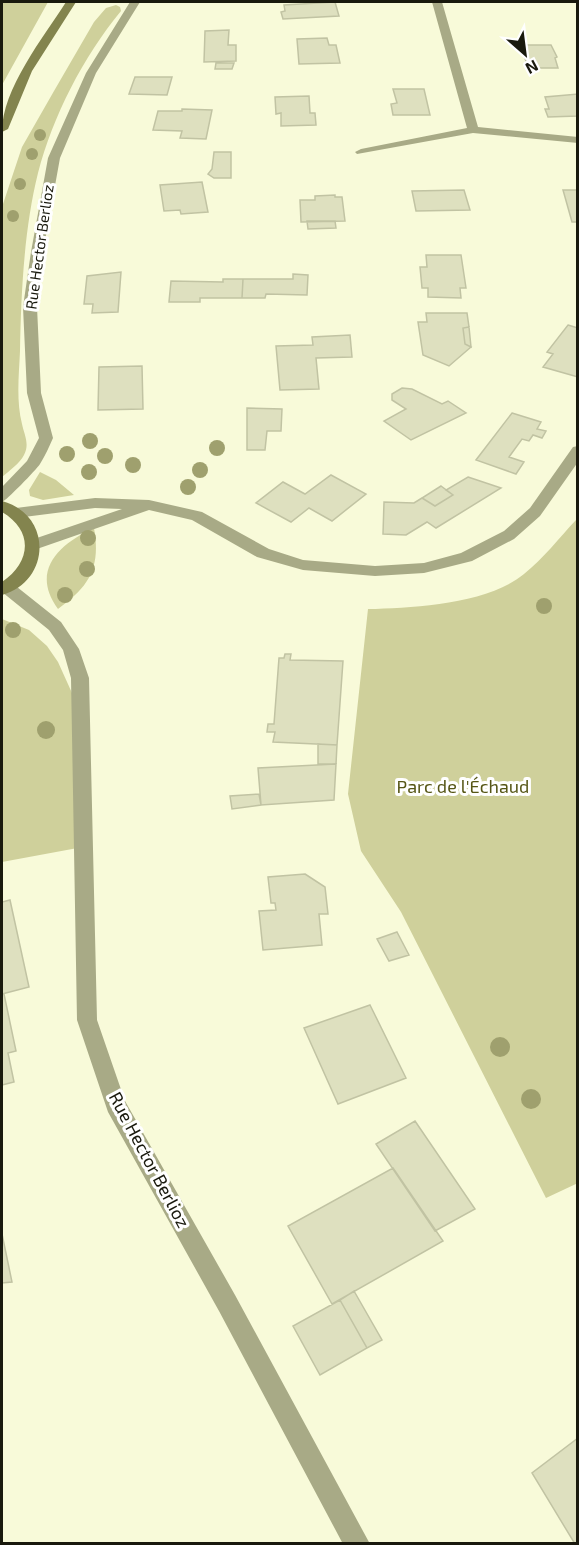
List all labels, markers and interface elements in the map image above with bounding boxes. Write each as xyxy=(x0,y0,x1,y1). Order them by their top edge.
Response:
north arrow xyxy=(495,24,555,84)
text: N xyxy=(523,57,542,79)
street label: Rue Hector Berlioz xyxy=(21,183,57,310)
park label: Parc de l'Échaud xyxy=(397,775,529,797)
street label: Rue Hector Berlioz xyxy=(105,1088,195,1231)

